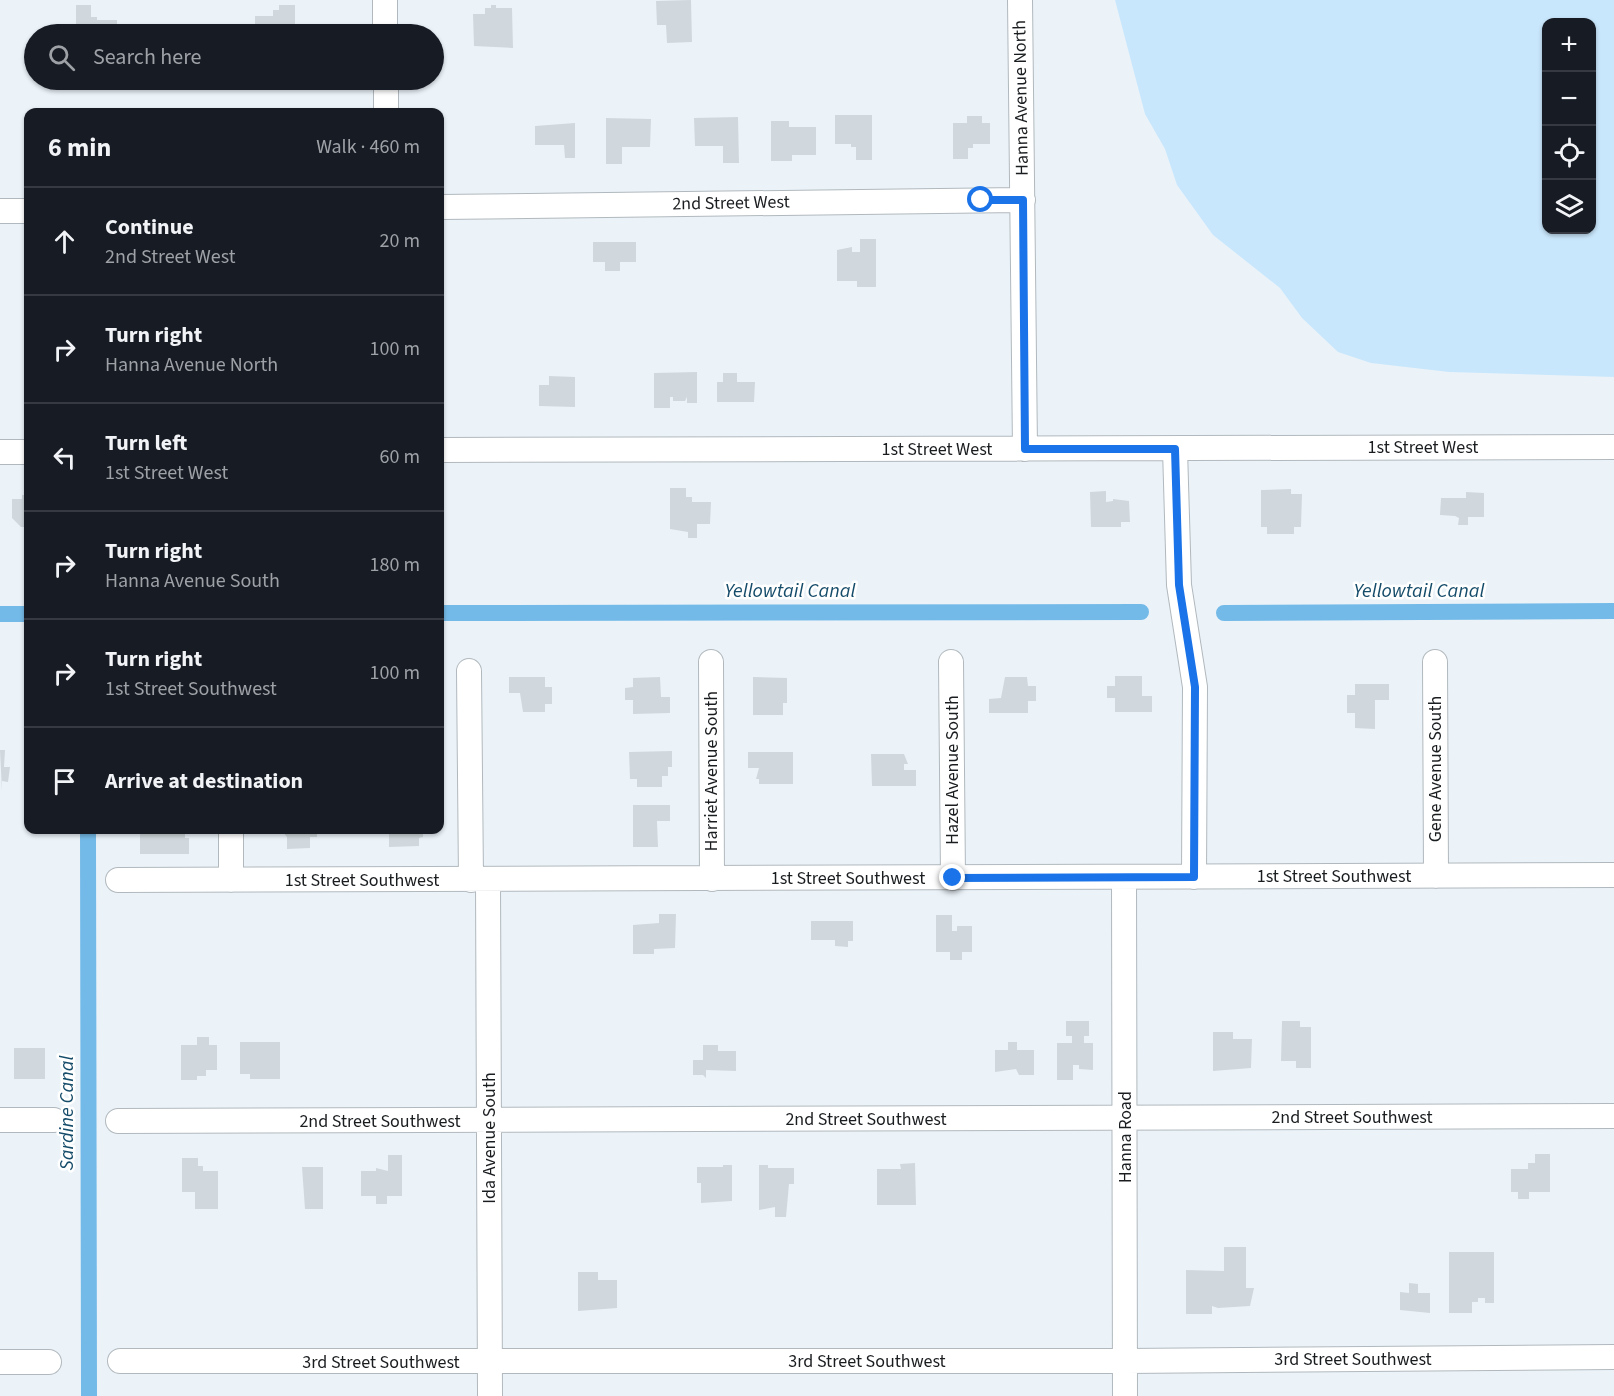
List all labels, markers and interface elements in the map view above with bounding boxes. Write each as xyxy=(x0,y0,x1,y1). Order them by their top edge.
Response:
map controls xyxy=(1542,18,1596,234)
button: + xyxy=(1542,18,1596,72)
street label: Hanna Avenue North xyxy=(1007,20,1035,176)
search box xyxy=(24,24,444,90)
icon: search xyxy=(45,41,78,74)
text: Search here xyxy=(93,41,201,73)
button: − xyxy=(1542,72,1596,126)
button: locate xyxy=(1542,126,1596,180)
text: 6 min xyxy=(48,129,111,166)
text: Walk · 460 m xyxy=(316,133,420,161)
button: layers xyxy=(1542,180,1596,234)
route start xyxy=(967,186,993,212)
street label: 2nd Street West xyxy=(672,189,790,217)
text: Continue xyxy=(105,211,194,243)
icon: ahead xyxy=(48,225,81,258)
text: 20 m xyxy=(380,227,420,255)
text: 2nd Street West xyxy=(105,243,235,271)
text: Turn right xyxy=(105,319,202,351)
icon: right xyxy=(48,333,81,366)
text: 100 m xyxy=(370,335,420,363)
text: Hanna Avenue North xyxy=(105,351,278,379)
text: Turn left xyxy=(105,427,187,459)
street label: 1st Street West xyxy=(1368,435,1478,460)
street label: 1st Street West xyxy=(882,437,992,462)
icon: left xyxy=(48,441,81,474)
text: 60 m xyxy=(380,443,420,471)
text: 1st Street West xyxy=(105,459,228,487)
text: Turn right xyxy=(105,535,202,567)
icon: right xyxy=(48,549,81,582)
text: 180 m xyxy=(370,551,420,579)
text: Hanna Avenue South xyxy=(105,567,280,595)
water label: Yellowtail Canal xyxy=(725,577,855,605)
water label: Yellowtail Canal xyxy=(1354,577,1484,605)
text: Turn right xyxy=(105,643,202,675)
icon: right xyxy=(48,657,81,690)
text: 100 m xyxy=(370,659,420,687)
text: 1st Street Southwest xyxy=(105,675,277,703)
street label: Harriet Avenue South xyxy=(699,691,724,851)
street label: Hazel Avenue South xyxy=(940,695,965,845)
street label: Gene Avenue South xyxy=(1423,696,1448,842)
icon: arrive xyxy=(48,765,81,798)
text: Arrive at destination xyxy=(105,765,303,797)
route end xyxy=(939,864,965,890)
street label: 1st Street Southwest xyxy=(1257,864,1411,889)
street label: 1st Street Southwest xyxy=(771,866,925,891)
street label: 1st Street Southwest xyxy=(285,868,439,893)
water label: Sardine Canal xyxy=(53,1056,81,1170)
street label: Ida Avenue South xyxy=(477,1072,502,1204)
street label: Hanna Road xyxy=(1113,1091,1138,1183)
street label: 2nd Street Southwest xyxy=(1271,1105,1433,1130)
street label: 2nd Street Southwest xyxy=(785,1107,947,1132)
street label: 2nd Street Southwest xyxy=(299,1109,461,1134)
street label: 3rd Street Southwest xyxy=(1274,1347,1432,1372)
street label: 3rd Street Southwest xyxy=(788,1349,946,1374)
street label: 3rd Street Southwest xyxy=(302,1350,460,1375)

